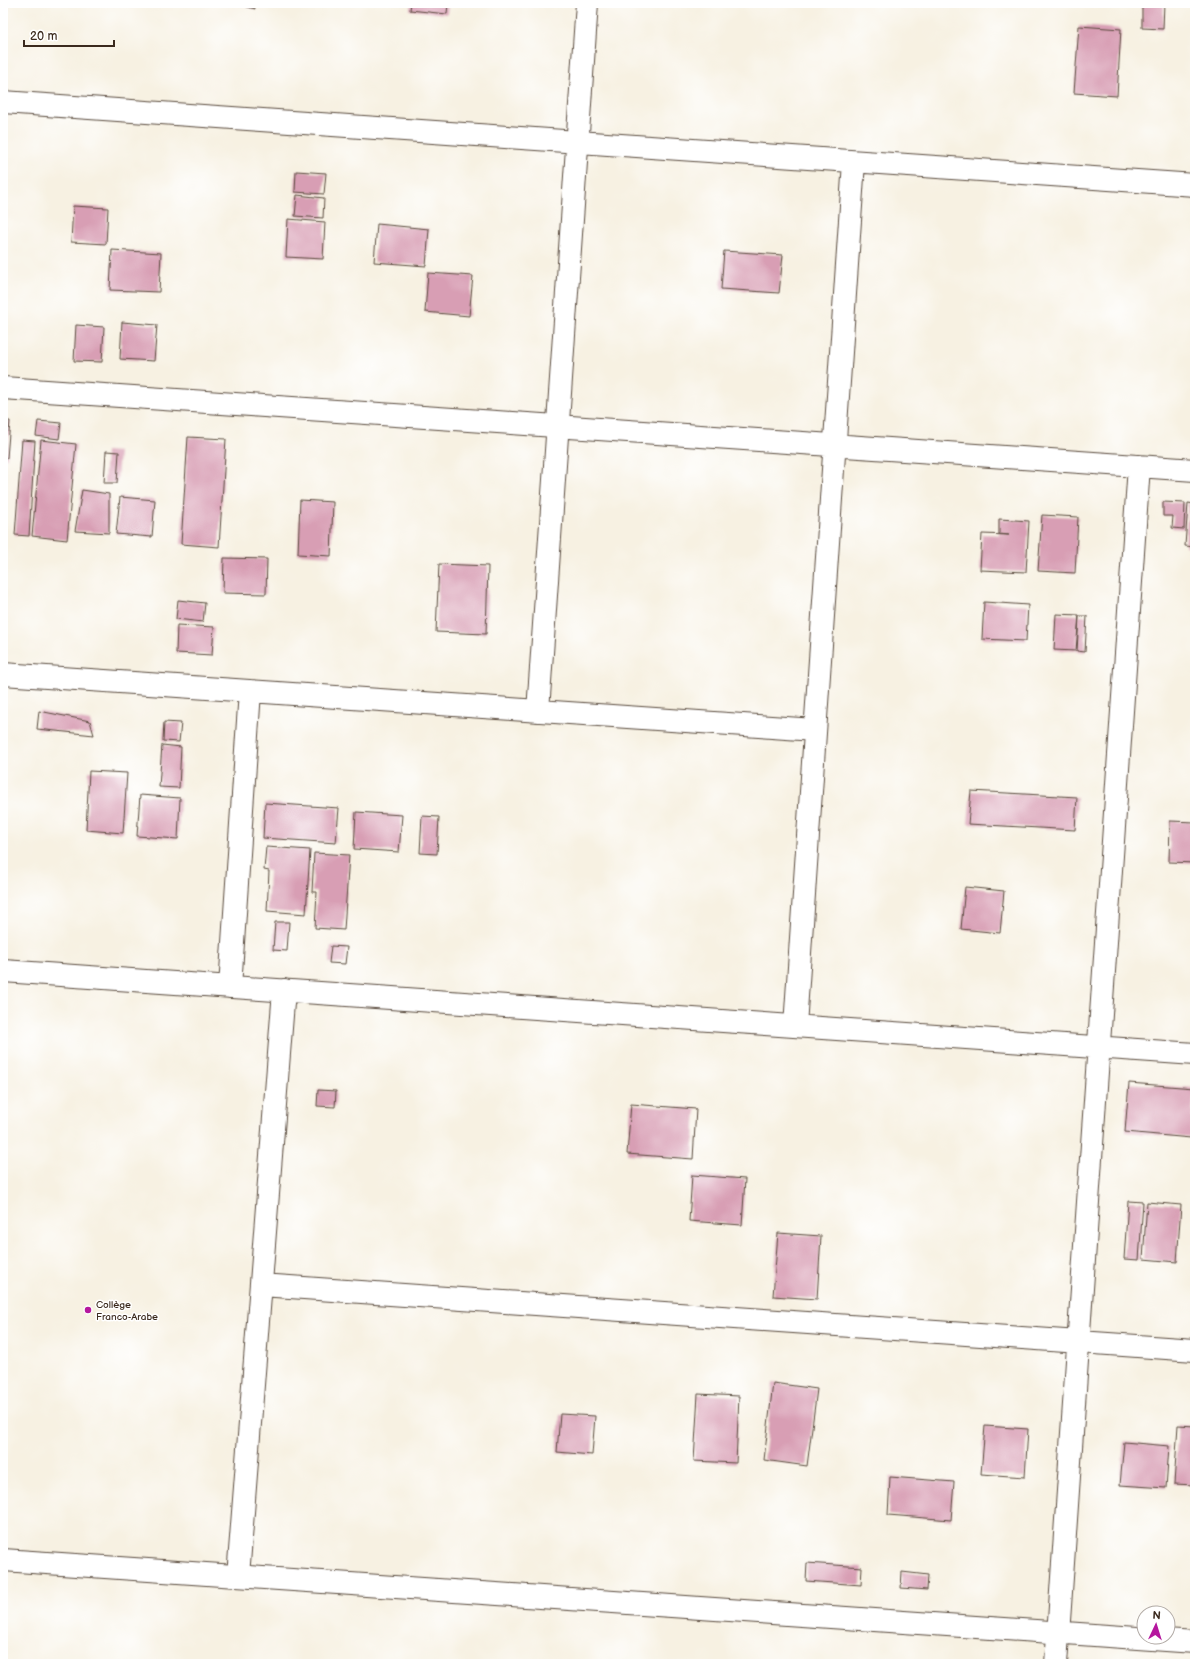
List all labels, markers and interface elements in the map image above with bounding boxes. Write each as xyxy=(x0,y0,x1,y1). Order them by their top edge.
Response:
scale bar xyxy=(24,22,114,48)
text: 20 m xyxy=(30,29,57,44)
place label: Collège Franco-Arabe xyxy=(96,1299,158,1323)
marker: Collège Franco-Arabe xyxy=(83,1305,93,1315)
north arrow xyxy=(1136,1605,1176,1645)
text: N xyxy=(1152,1609,1161,1622)

